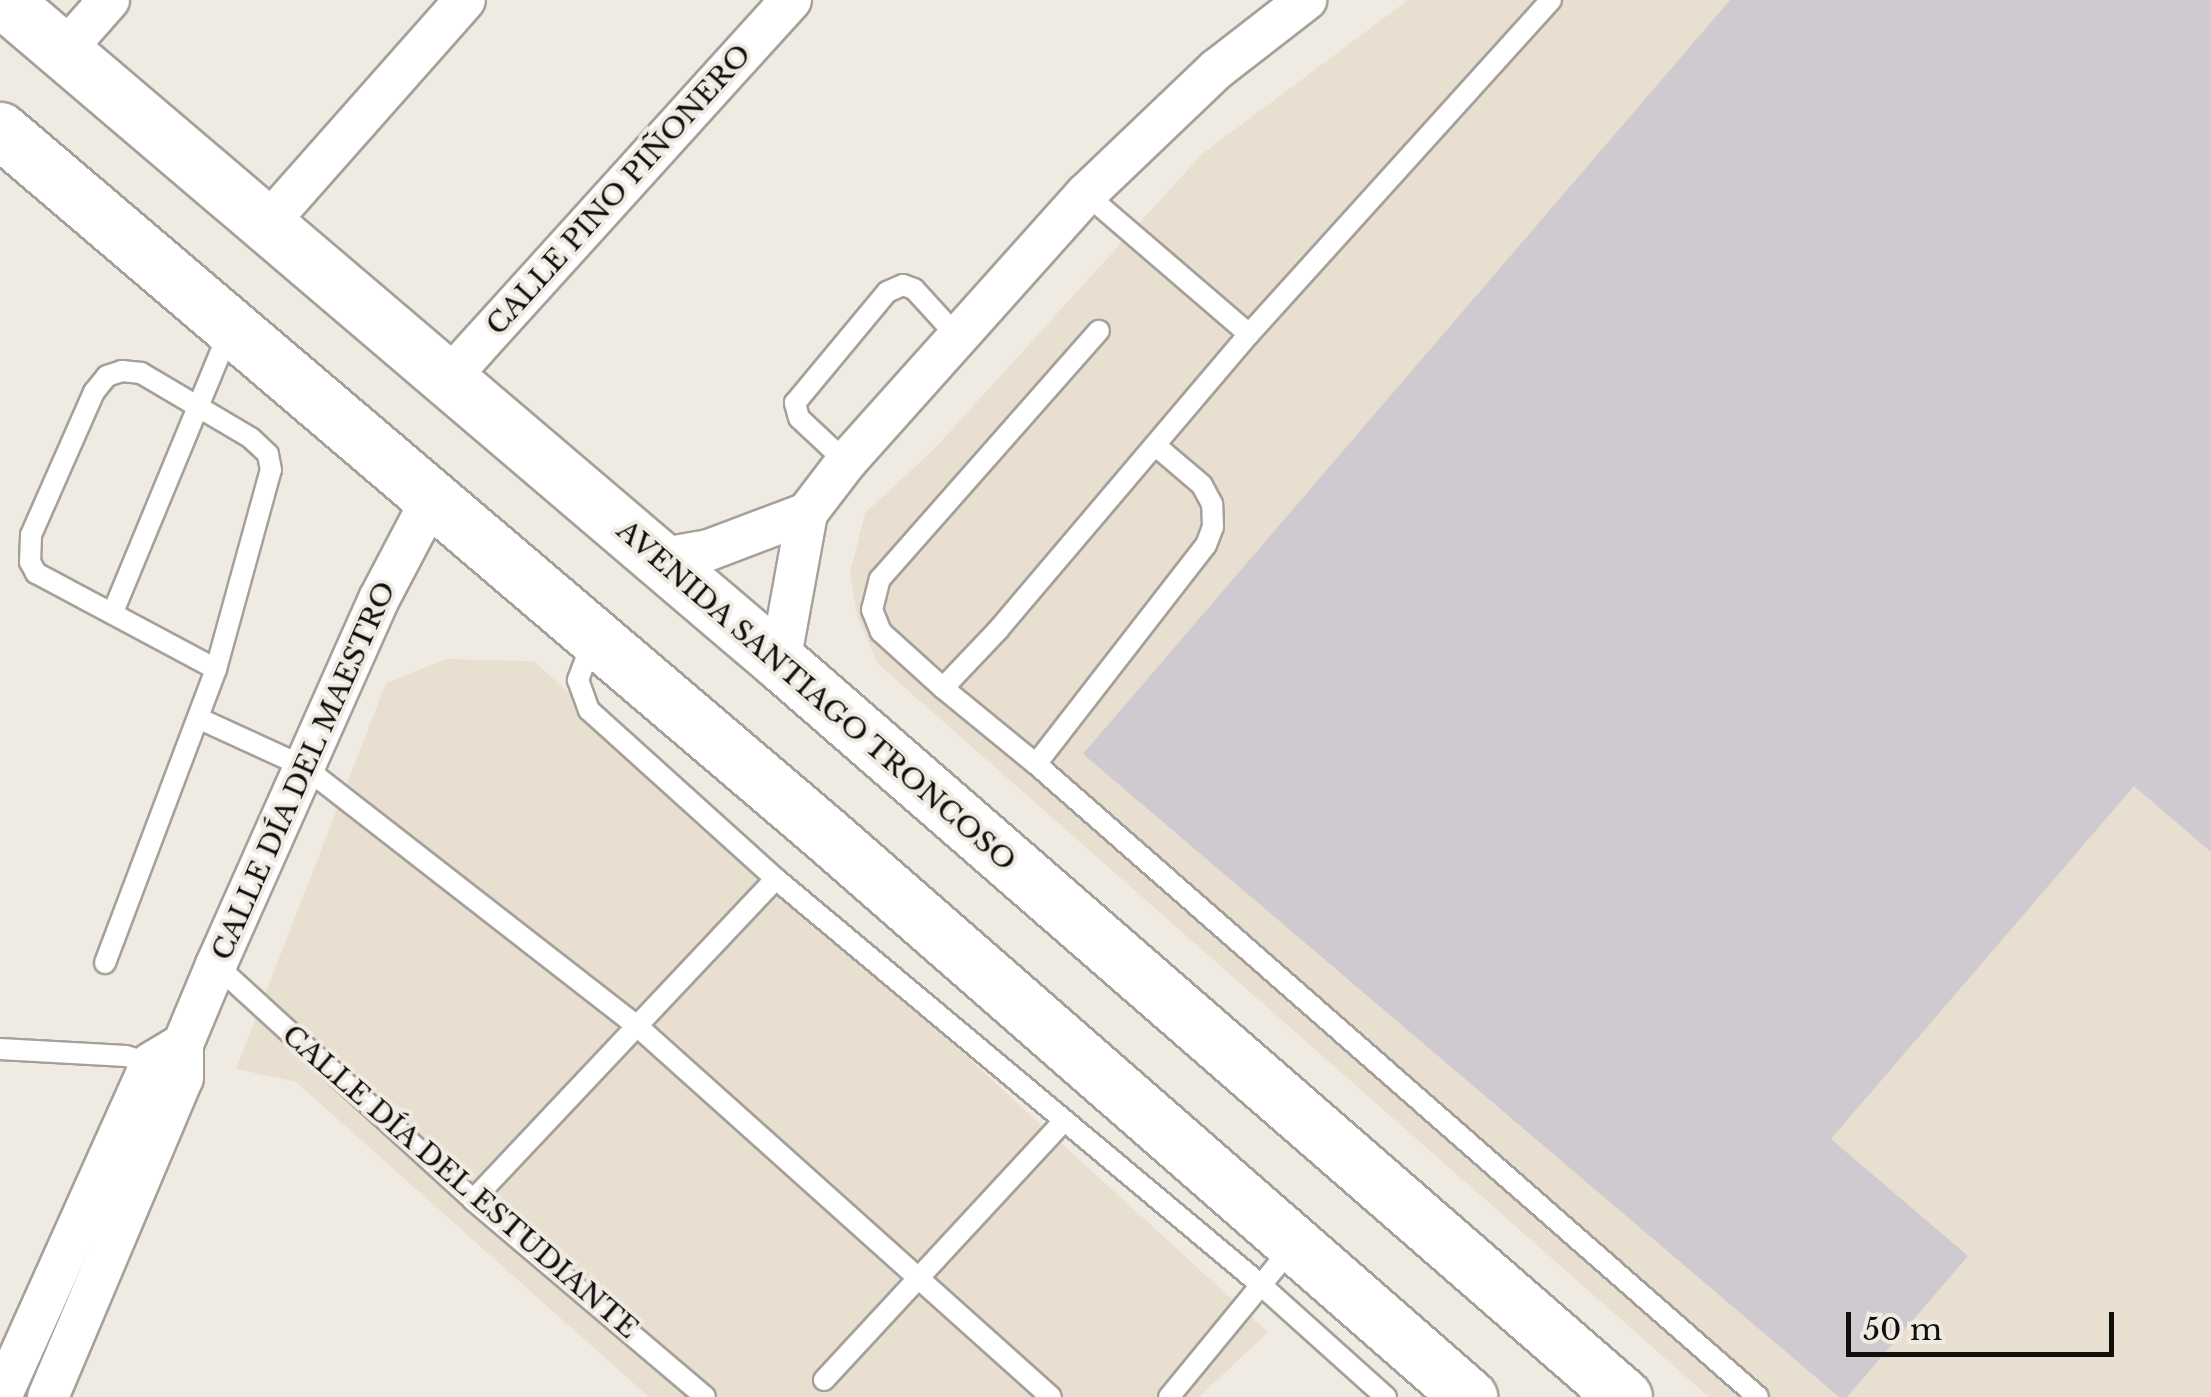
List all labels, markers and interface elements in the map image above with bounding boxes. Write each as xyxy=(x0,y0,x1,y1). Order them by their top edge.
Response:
street label: CALLE PINO PIÑONERO xyxy=(480,38,758,342)
street label: AVENIDA SANTIAGO TRONCOSO xyxy=(609,513,1023,879)
street label: CALLE DÍA DEL MAESTRO xyxy=(205,576,403,966)
street label: CALLE DÍA DEL ESTUDIANTE xyxy=(274,1018,646,1346)
scale bar xyxy=(1851,1292,2118,1354)
text: 50 m xyxy=(1863,1311,1942,1348)

